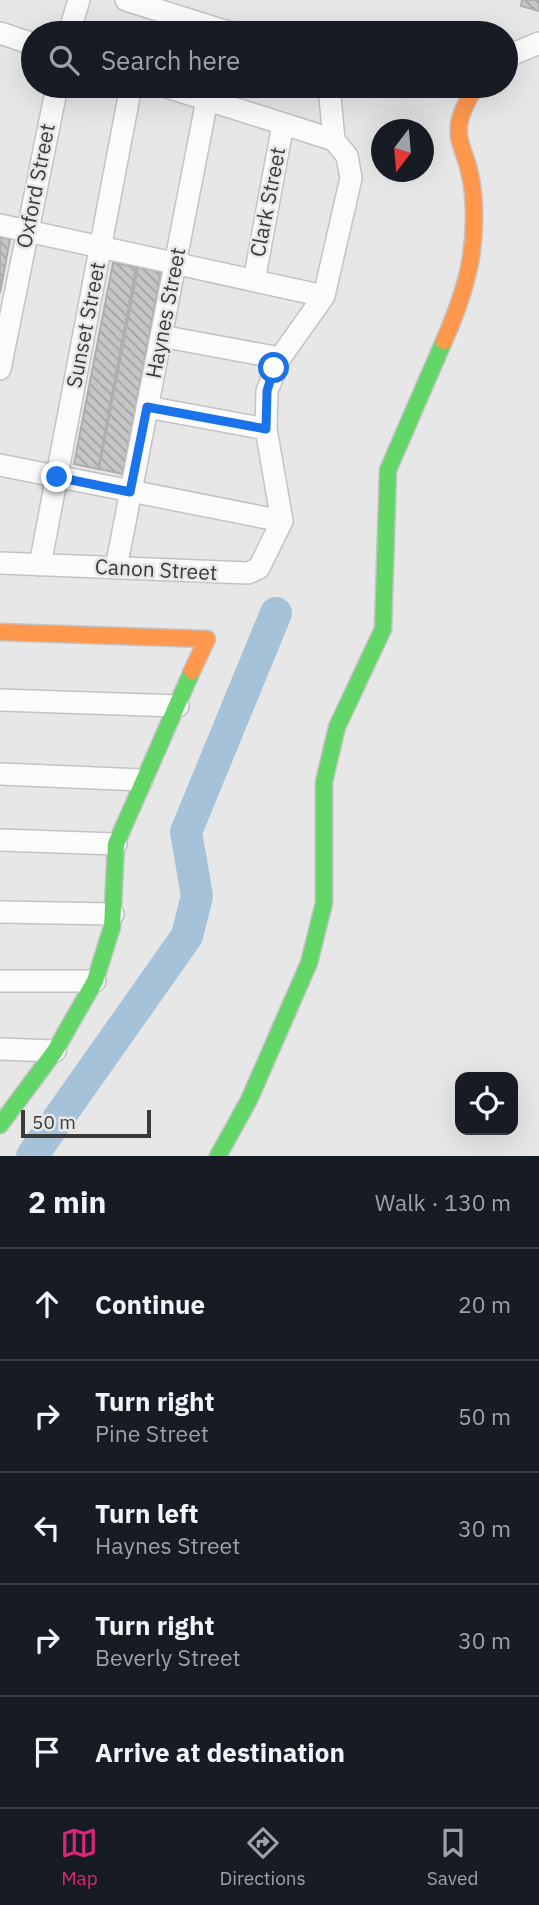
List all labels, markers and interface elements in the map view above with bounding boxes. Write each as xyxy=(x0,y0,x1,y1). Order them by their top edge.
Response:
search box xyxy=(21,21,518,98)
icon: search xyxy=(45,41,83,79)
text: Search here xyxy=(101,43,240,77)
north arrow xyxy=(371,119,434,182)
street label: Oxford Street xyxy=(9,121,61,250)
street label: Clark Street xyxy=(243,145,291,259)
street label: Haynes Street xyxy=(139,245,191,381)
street label: Sunset Street xyxy=(59,259,111,390)
route start xyxy=(258,352,289,383)
route end xyxy=(41,461,72,492)
street label: Canon Street xyxy=(94,552,218,586)
map controls xyxy=(455,1072,518,1135)
button: locate xyxy=(455,1072,518,1135)
scale bar xyxy=(21,1107,150,1139)
text: 50 m xyxy=(32,1110,76,1134)
text: 2 min xyxy=(28,1182,106,1221)
text: Walk · 130 m xyxy=(375,1187,511,1217)
icon: ahead xyxy=(28,1285,66,1323)
text: Continue xyxy=(95,1287,205,1321)
text: 20 m xyxy=(458,1289,511,1319)
text: Turn right xyxy=(95,1384,214,1418)
icon: right xyxy=(28,1397,66,1435)
text: 50 m xyxy=(458,1401,511,1431)
text: Pine Street xyxy=(95,1418,209,1448)
text: Turn left xyxy=(95,1496,198,1530)
icon: left xyxy=(28,1509,66,1547)
text: 30 m xyxy=(458,1513,511,1543)
text: Haynes Street xyxy=(95,1530,240,1560)
text: Turn right xyxy=(95,1608,214,1642)
icon: right xyxy=(28,1621,66,1659)
text: 30 m xyxy=(458,1625,511,1655)
text: Beverly Street xyxy=(95,1642,241,1672)
icon: arrive xyxy=(28,1733,66,1771)
text: Arrive at destination xyxy=(95,1735,345,1769)
tab: Map xyxy=(60,1824,98,1890)
tab: Directions xyxy=(219,1824,306,1890)
tab: Saved xyxy=(427,1824,479,1890)

